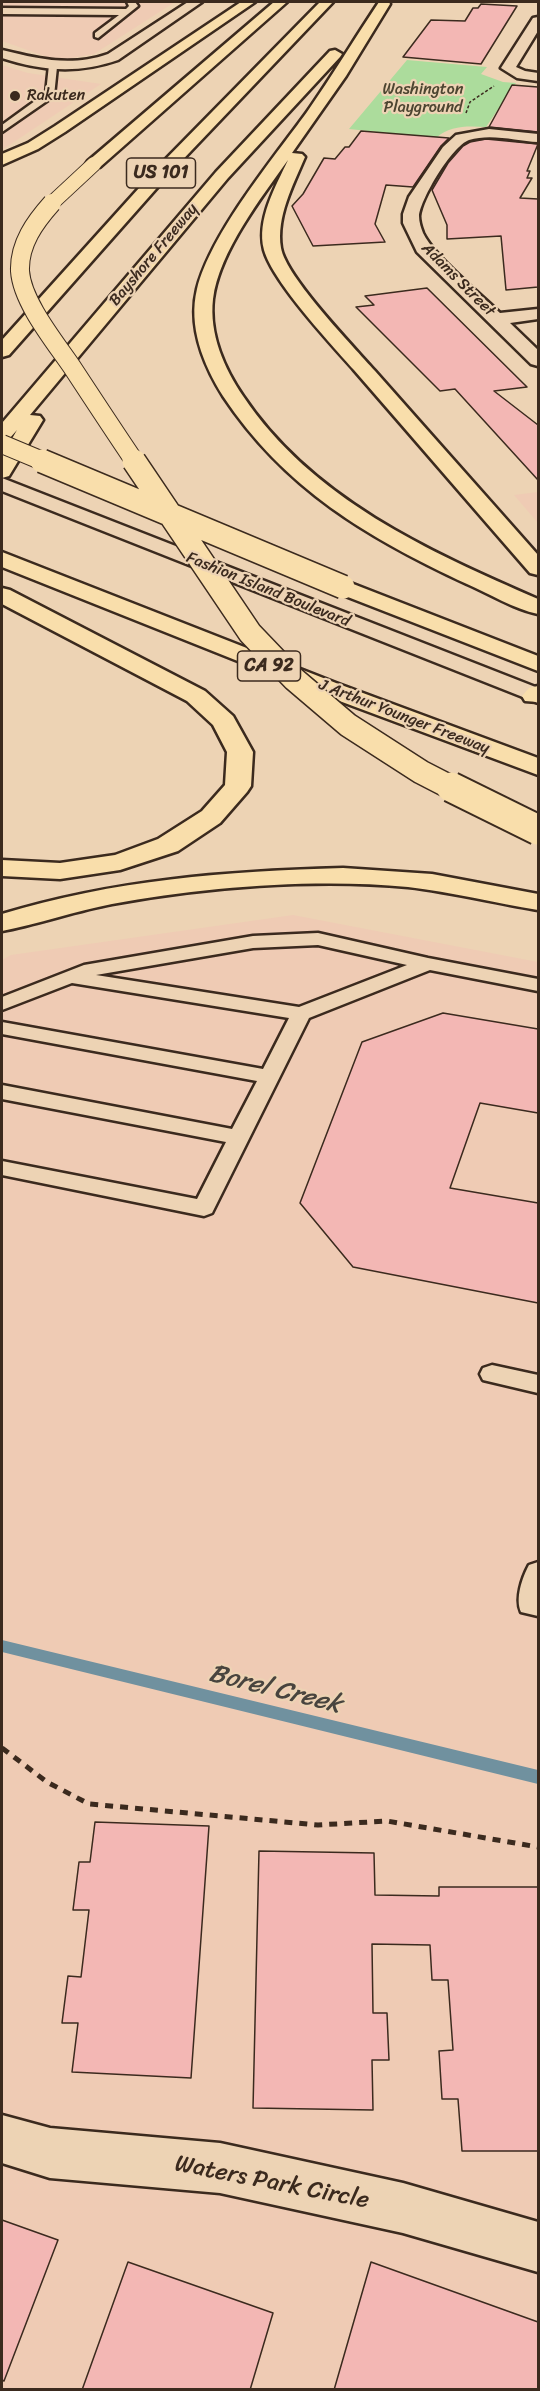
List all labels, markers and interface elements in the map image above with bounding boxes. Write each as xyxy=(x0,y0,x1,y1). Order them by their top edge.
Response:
park label: Washington Playground xyxy=(383,80,463,118)
place label: Rakuten xyxy=(27,86,85,106)
marker: Rakuten xyxy=(8,89,22,103)
road number: US 101 xyxy=(126,158,195,188)
street label: Bayshore Freeway xyxy=(106,200,202,310)
street label: Adams Street xyxy=(417,239,499,321)
street label: Fashion Island Boulevard xyxy=(183,548,353,632)
road number: CA 92 xyxy=(238,651,300,681)
street label: J Arthur Younger Freeway xyxy=(316,676,492,758)
water label: Borel Creek xyxy=(206,1659,344,1721)
street label: Waters Park Circle xyxy=(172,2150,372,2216)

